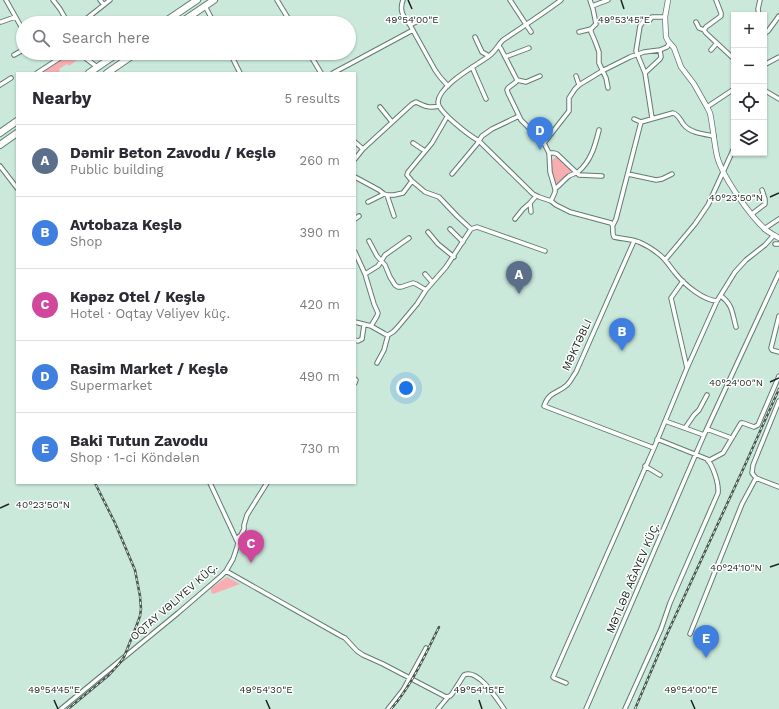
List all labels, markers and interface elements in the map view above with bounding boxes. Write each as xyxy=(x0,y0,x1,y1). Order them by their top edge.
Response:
map controls xyxy=(731,12,767,156)
button: + xyxy=(731,12,767,48)
text: 49°54'00"E xyxy=(385,14,439,25)
text: 49°53'45"E xyxy=(598,14,650,25)
search box xyxy=(16,16,356,60)
icon: search xyxy=(30,27,52,49)
text: Search here xyxy=(62,29,150,47)
button: − xyxy=(731,48,767,84)
button: locate xyxy=(731,84,767,120)
text: Nearby xyxy=(32,88,91,108)
text: 5 results xyxy=(285,91,340,106)
pin: D xyxy=(527,117,553,150)
button: layers xyxy=(731,120,767,156)
text: Dəmir Beton Zavodu / Keşlə xyxy=(70,144,276,162)
text: A xyxy=(41,153,49,168)
text: 260 m xyxy=(300,153,340,168)
text: Public building xyxy=(70,162,163,177)
text: 40°23'50"N xyxy=(709,192,763,203)
text: Avtobaza Keşlə xyxy=(70,216,182,234)
text: B xyxy=(41,225,49,240)
text: 390 m xyxy=(299,225,340,240)
text: Shop xyxy=(70,234,102,249)
pin: A xyxy=(506,261,532,294)
text: Kəpəz Otel / Keşlə xyxy=(70,288,205,306)
text: C xyxy=(41,297,49,312)
text: 420 m xyxy=(300,297,340,312)
text: Hotel · Oqtay Vəliyev küç. xyxy=(70,306,230,321)
street label: MƏKTƏBLI xyxy=(559,317,595,373)
pin: B xyxy=(609,318,635,351)
text: Rasim Market / Keşlə xyxy=(70,360,228,378)
text: D xyxy=(40,369,50,384)
text: 490 m xyxy=(299,369,340,384)
text: 40°24'00"N xyxy=(709,377,763,388)
text: Supermarket xyxy=(70,378,152,393)
your location xyxy=(396,378,416,398)
text: Baki Tutun Zavodu xyxy=(70,432,208,450)
text: E xyxy=(41,441,49,456)
text: 730 m xyxy=(300,441,340,456)
text: Shop · 1-ci Köndələn xyxy=(70,450,200,465)
text: 40°23'50"N xyxy=(16,499,70,510)
street label: MƏTLƏB AĞAYEV KÜÇ. xyxy=(603,520,662,635)
pin: C xyxy=(238,530,264,563)
street label: OQTAY VƏLIYEV KÜÇ. xyxy=(127,560,220,643)
text: 40°24'10"N xyxy=(710,562,762,573)
pin: E xyxy=(693,625,719,658)
text: 49°54'45"E xyxy=(28,684,80,695)
text: 49°54'30"E xyxy=(239,684,293,695)
text: 49°54'15"E xyxy=(454,684,504,695)
text: 49°54'00"E xyxy=(664,684,718,695)

